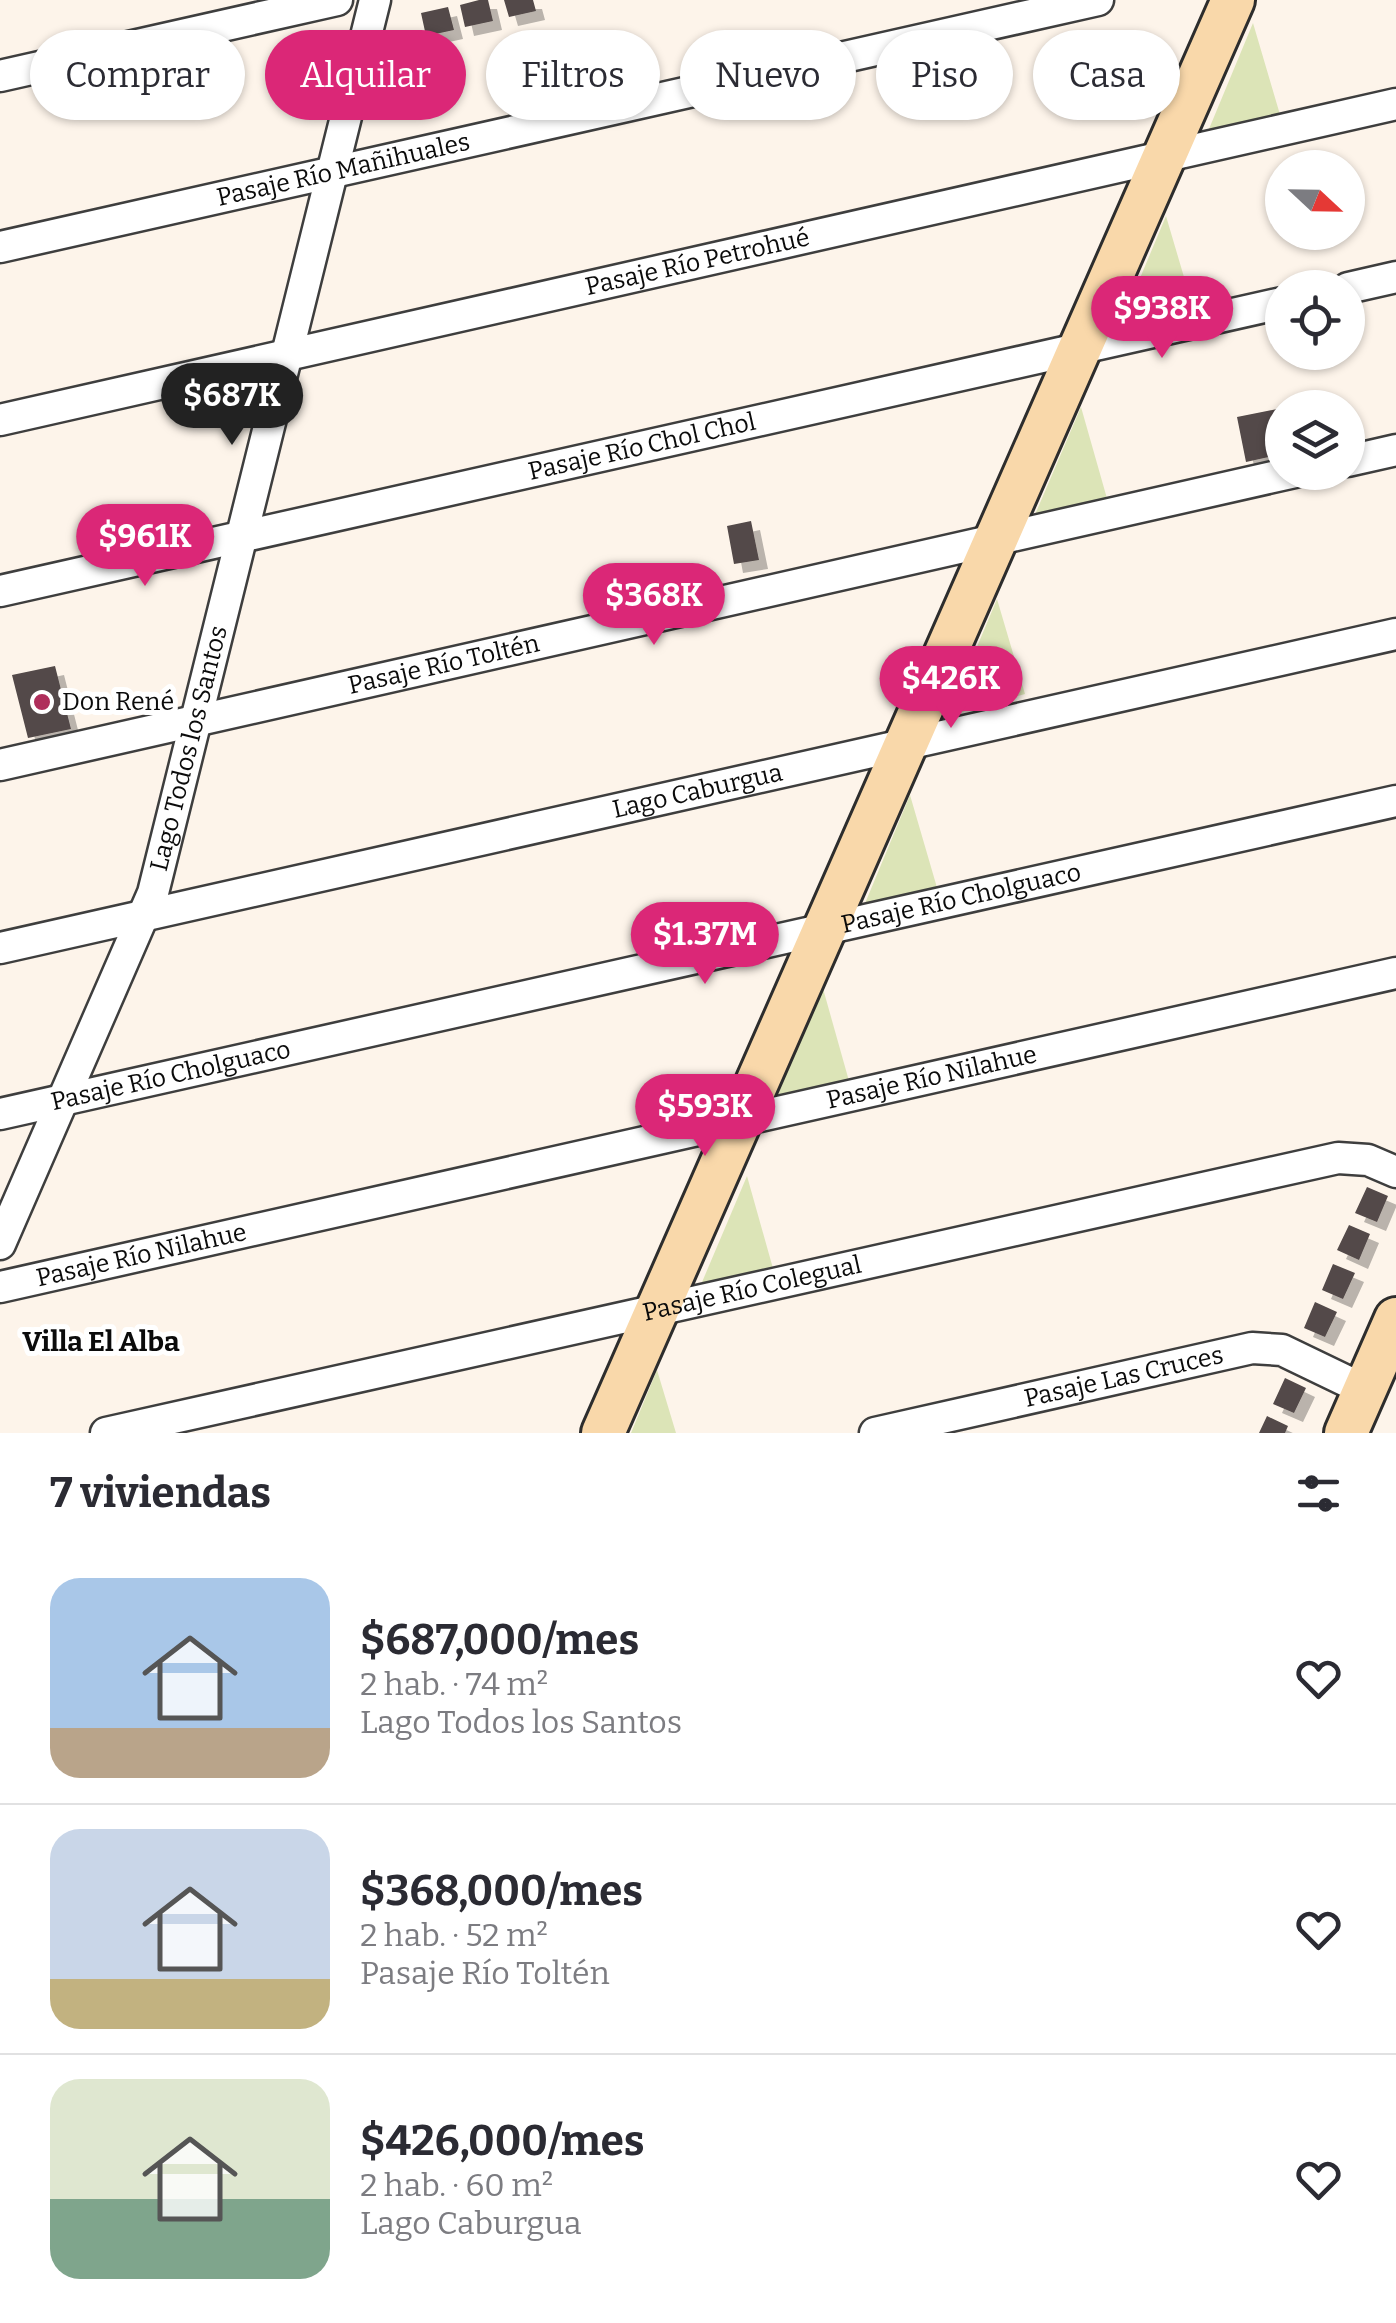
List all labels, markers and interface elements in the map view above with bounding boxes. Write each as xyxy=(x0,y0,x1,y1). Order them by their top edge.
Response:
chip: Comprar xyxy=(30,30,245,120)
chip: Alquilar xyxy=(265,30,466,120)
chip: Filtros xyxy=(486,30,660,120)
chip: Nuevo xyxy=(680,30,856,120)
chip: Piso xyxy=(876,30,1013,120)
chip: Casa xyxy=(1033,30,1180,120)
street label: Pasaje Río Mañihuales xyxy=(214,127,473,213)
north arrow xyxy=(1265,150,1365,250)
map controls xyxy=(1265,150,1365,490)
street label: Pasaje Río Petrohué xyxy=(582,222,812,302)
button: locate xyxy=(1265,270,1365,370)
pin: $938K xyxy=(1092,276,1232,361)
text: $938K xyxy=(1113,289,1211,327)
pin: $687K xyxy=(162,363,302,448)
text: $687K xyxy=(183,376,281,414)
button: layers xyxy=(1265,390,1365,490)
street label: Pasaje Río Chol Chol xyxy=(525,407,759,487)
pin: $961K xyxy=(75,504,215,589)
text: $961K xyxy=(98,517,192,555)
pin: $368K xyxy=(584,563,724,648)
text: $368K xyxy=(605,576,703,614)
street label: Lago Todos los Santos xyxy=(144,623,234,874)
street label: Pasaje Río Toltén xyxy=(345,628,543,701)
pin: $426K xyxy=(881,646,1021,731)
text: $426K xyxy=(902,659,1000,697)
place label: Don René xyxy=(62,687,174,717)
marker: Don René xyxy=(31,691,53,713)
street label: Lago Caburgua xyxy=(610,757,786,825)
street label: Pasaje Río Cholguaco xyxy=(839,857,1084,940)
pin: $1.37M xyxy=(624,902,786,987)
text: $1.37M xyxy=(653,915,757,953)
street label: Pasaje Río Cholguaco xyxy=(48,1034,293,1117)
street label: Pasaje Río Nilahue xyxy=(824,1039,1040,1116)
pin: $593K xyxy=(635,1074,775,1159)
text: $593K xyxy=(657,1087,753,1125)
street label: Pasaje Río Nilahue xyxy=(33,1217,249,1293)
street label: Pasaje Río Colegual xyxy=(640,1250,864,1328)
district label: Villa El Alba xyxy=(22,1325,180,1358)
street label: Pasaje Las Cruces xyxy=(1021,1340,1226,1414)
icon: filters xyxy=(1291,1466,1346,1521)
text: 7 viviendas xyxy=(50,1468,271,1518)
text: $687,000/mes xyxy=(360,1615,639,1665)
icon: home xyxy=(130,1618,250,1738)
icon: heart xyxy=(1291,1651,1346,1706)
text: 2 hab. · 74 m² xyxy=(360,1665,548,1703)
text: Lago Todos los Santos xyxy=(360,1703,682,1741)
text: $368,000/mes xyxy=(360,1866,643,1916)
icon: home xyxy=(130,1869,250,1989)
icon: heart xyxy=(1291,1902,1346,1957)
text: 2 hab. · 52 m² xyxy=(360,1916,548,1954)
text: Pasaje Río Toltén xyxy=(360,1954,610,1992)
text: $426,000/mes xyxy=(360,2116,645,2166)
icon: home xyxy=(130,2119,250,2239)
icon: heart xyxy=(1291,2152,1346,2207)
text: 2 hab. · 60 m² xyxy=(360,2166,553,2204)
text: Lago Caburgua xyxy=(360,2204,582,2242)

